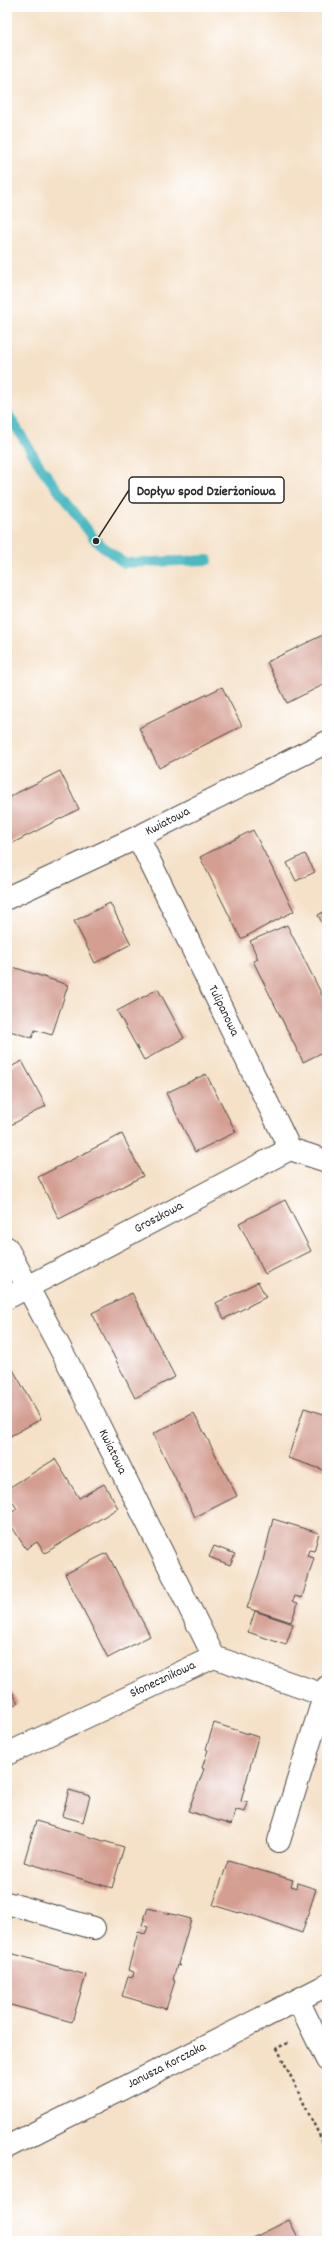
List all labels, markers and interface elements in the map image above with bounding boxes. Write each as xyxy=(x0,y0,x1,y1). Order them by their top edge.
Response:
callout: Dopływ spod Dzierżoniowa xyxy=(129,477,284,503)
text: Dopływ spod Dzierżoniowa xyxy=(137,482,277,502)
street label: Kwiatowa xyxy=(142,802,194,841)
street label: Tulipanowa xyxy=(202,982,244,1041)
street label: Groszkowa xyxy=(131,1197,188,1239)
street label: Kwiatowa xyxy=(93,1426,131,1479)
street label: Słonecznikowa xyxy=(127,1656,200,1704)
street label: Janusza Korczaka xyxy=(124,2038,211,2094)

